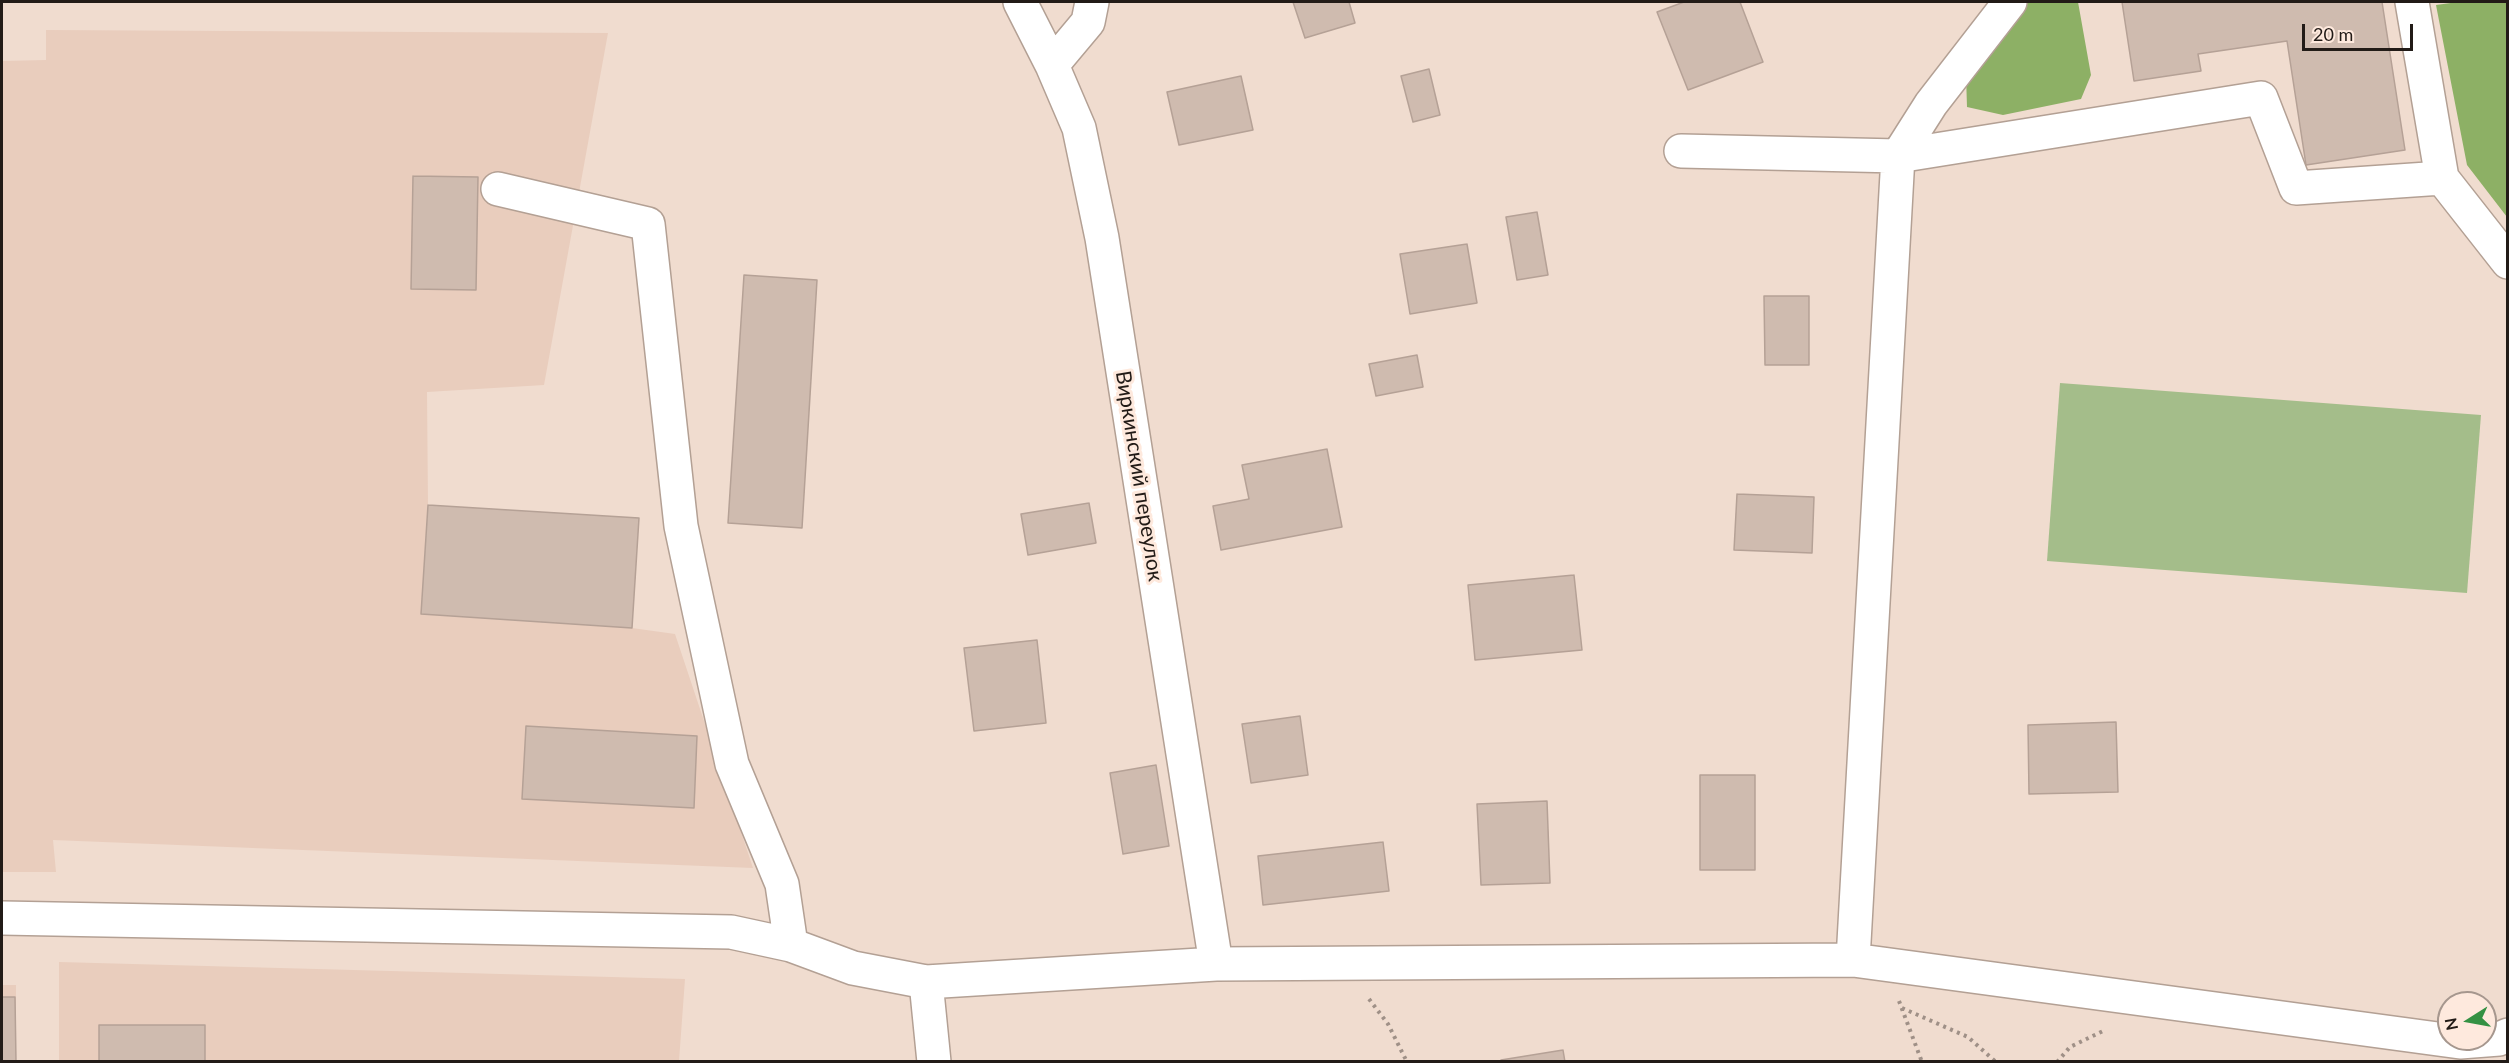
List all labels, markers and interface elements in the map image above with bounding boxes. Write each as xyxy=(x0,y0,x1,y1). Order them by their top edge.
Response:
scale bar xyxy=(2305,12,2416,50)
text: 20 m xyxy=(2313,23,2353,45)
street label: Виркинский переулок xyxy=(1110,369,1168,583)
north arrow xyxy=(2437,991,2497,1051)
text: N xyxy=(2440,1016,2461,1032)

